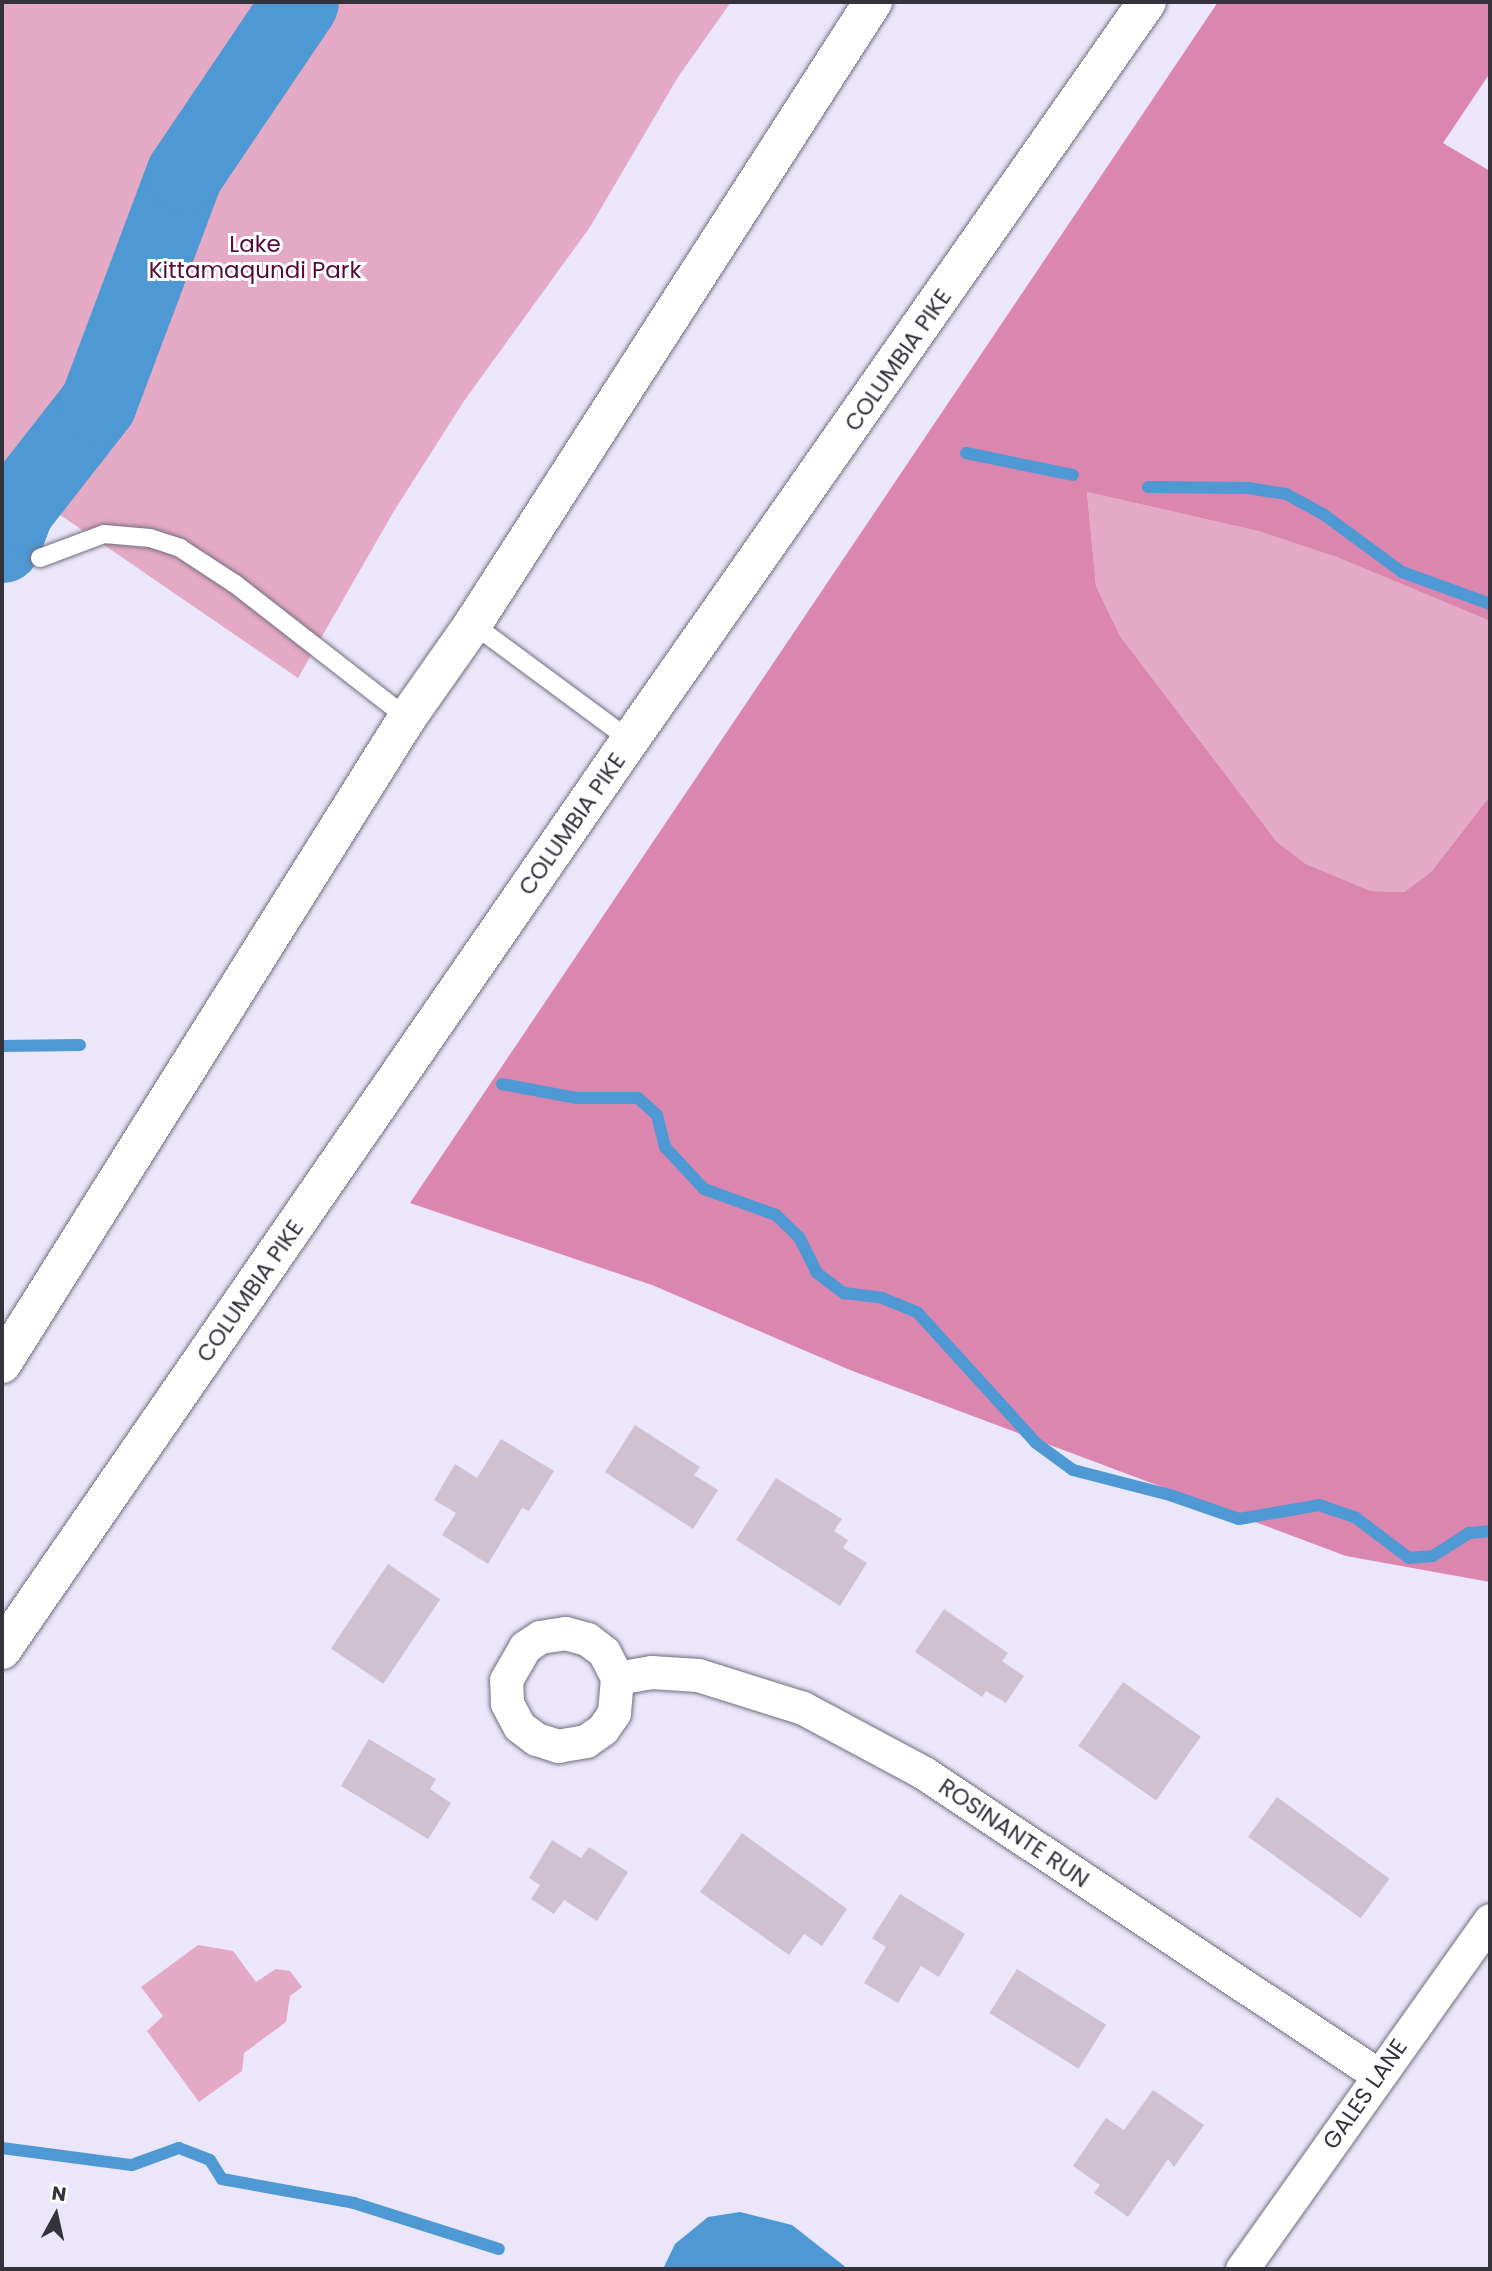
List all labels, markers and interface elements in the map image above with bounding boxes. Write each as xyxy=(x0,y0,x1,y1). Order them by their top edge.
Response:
park label: Lake Kittamaqundi Park xyxy=(149,230,361,284)
street label: COLUMBIA PIKE xyxy=(839,284,957,436)
street label: COLUMBIA PIKE xyxy=(513,748,631,900)
street label: COLUMBIA PIKE xyxy=(191,1215,309,1367)
street label: ROSINANTE RUN xyxy=(934,1773,1094,1893)
street label: GALES LANE xyxy=(1317,2034,1413,2154)
text: N xyxy=(50,2179,68,2208)
north arrow xyxy=(21,2180,91,2250)

